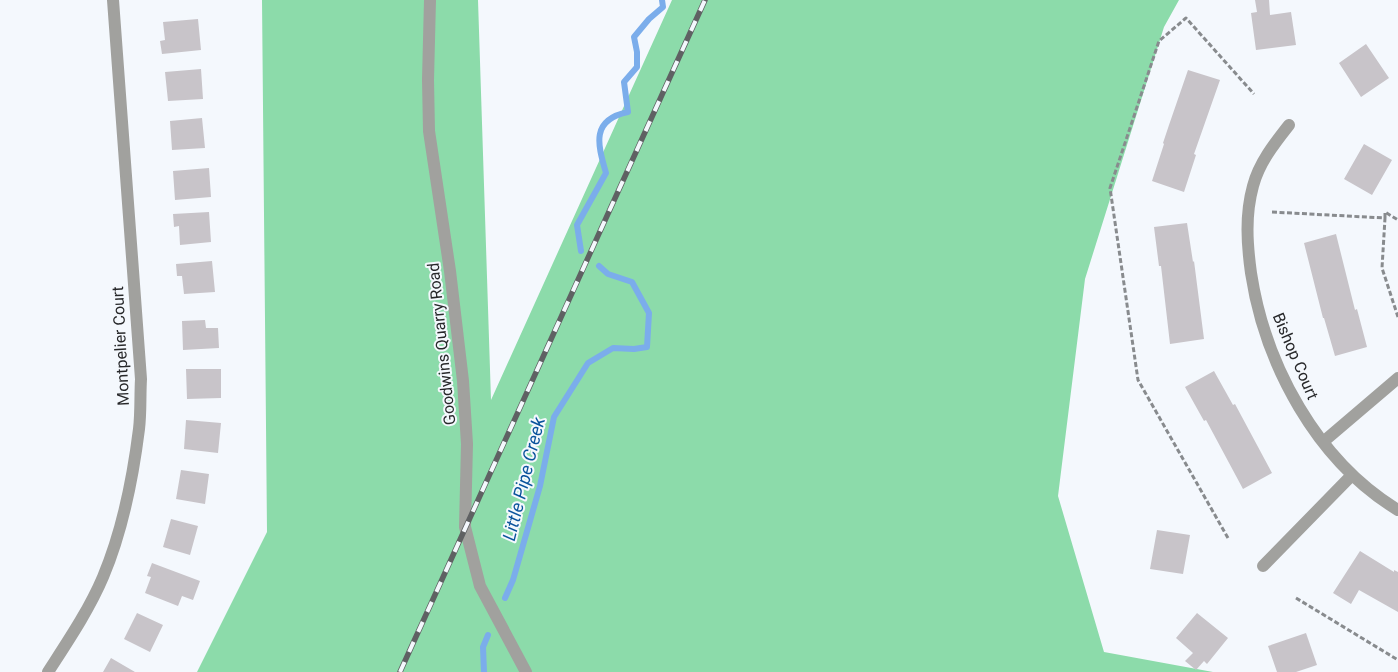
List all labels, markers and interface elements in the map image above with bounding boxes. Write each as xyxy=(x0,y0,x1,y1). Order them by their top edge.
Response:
street label: Goodwins Quarry Road xyxy=(424,262,459,426)
street label: Montpelier Court xyxy=(108,286,133,406)
street label: Bishop Court xyxy=(1269,310,1322,402)
water label: Little Pipe Creek xyxy=(498,414,549,543)

